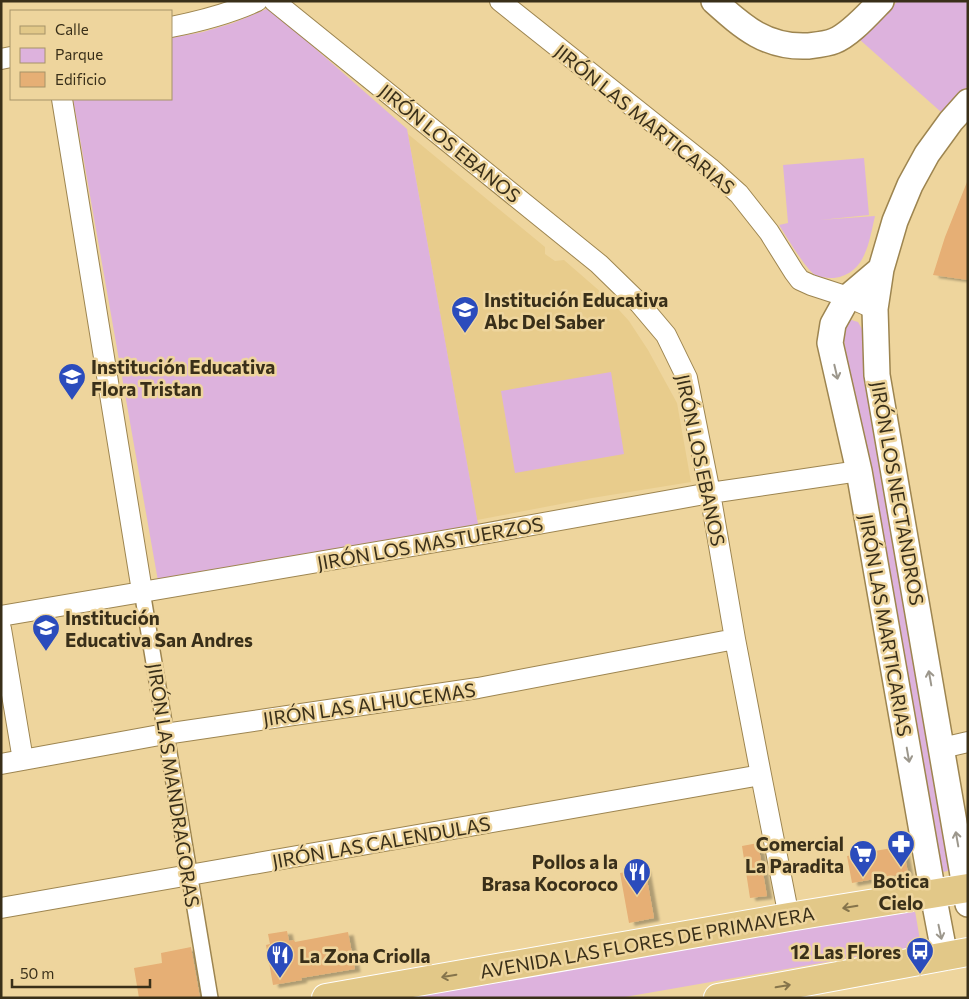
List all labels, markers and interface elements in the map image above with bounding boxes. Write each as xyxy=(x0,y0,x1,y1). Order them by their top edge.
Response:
legend xyxy=(10,10,172,100)
text: Calle xyxy=(55,20,89,38)
street label: JIRÓN LAS MARTICARIAS xyxy=(550,38,740,199)
text: Parque xyxy=(55,45,103,63)
text: Edificio xyxy=(55,70,106,88)
street label: JIRÓN LOS EBANOS xyxy=(375,78,526,207)
place label: Institución Educativa Abc Del Saber xyxy=(484,288,668,333)
school or university icon: Institución Educativa Abc Del Saber xyxy=(450,295,480,334)
place label: Institución Educativa Flora Tristan xyxy=(91,355,275,400)
school or university icon: Institución Educativa Flora Tristan xyxy=(57,362,87,401)
one-way arrow xyxy=(832,363,841,379)
street label: JIRÓN LOS EBANOS xyxy=(672,372,731,548)
street label: JIRÓN LOS NECTANDROS xyxy=(867,379,930,607)
street label: JIRÓN LOS MASTUERZOS xyxy=(315,511,545,574)
street label: JIRÓN LAS MARTICARIAS xyxy=(855,512,918,738)
place label: Institución Educativa San Andres xyxy=(65,606,253,651)
school or university icon: Institución Educativa San Andres xyxy=(31,613,61,652)
street label: JIRÓN LAS MANDRAGORAS xyxy=(143,661,206,909)
one-way arrow xyxy=(924,671,934,687)
street label: JIRÓN LAS ALHUCEMAS xyxy=(261,677,477,730)
one-way arrow xyxy=(904,746,914,762)
street label: JIRÓN LAS CALENDULAS xyxy=(270,810,492,873)
pharmacy icon: Botica Cielo xyxy=(886,829,916,868)
one-way arrow xyxy=(951,831,961,847)
place label: Comercial La Paradita xyxy=(745,832,844,877)
supermarket icon: Comercial La Paradita xyxy=(848,839,878,878)
place label: Pollos a la Brasa Kocoroco xyxy=(481,850,618,895)
restaurant icon: Pollos a la Brasa Kocoroco xyxy=(622,857,652,896)
place label: Botica Cielo xyxy=(873,869,929,914)
street label: AVENIDA LAS FLORES DE PRIMAVERA xyxy=(478,901,816,983)
one-way arrow xyxy=(843,902,859,912)
one-way arrow xyxy=(936,923,946,939)
bus stop icon: 12 Las Flores xyxy=(905,936,935,975)
restaurant icon: La Zona Criolla xyxy=(265,940,295,979)
place label: 12 Las Flores xyxy=(791,940,901,963)
place label: La Zona Criolla xyxy=(299,944,431,967)
scale bar xyxy=(12,956,150,988)
text: 50 m xyxy=(20,964,54,982)
one-way arrow xyxy=(441,972,457,982)
one-way arrow xyxy=(774,981,790,990)

